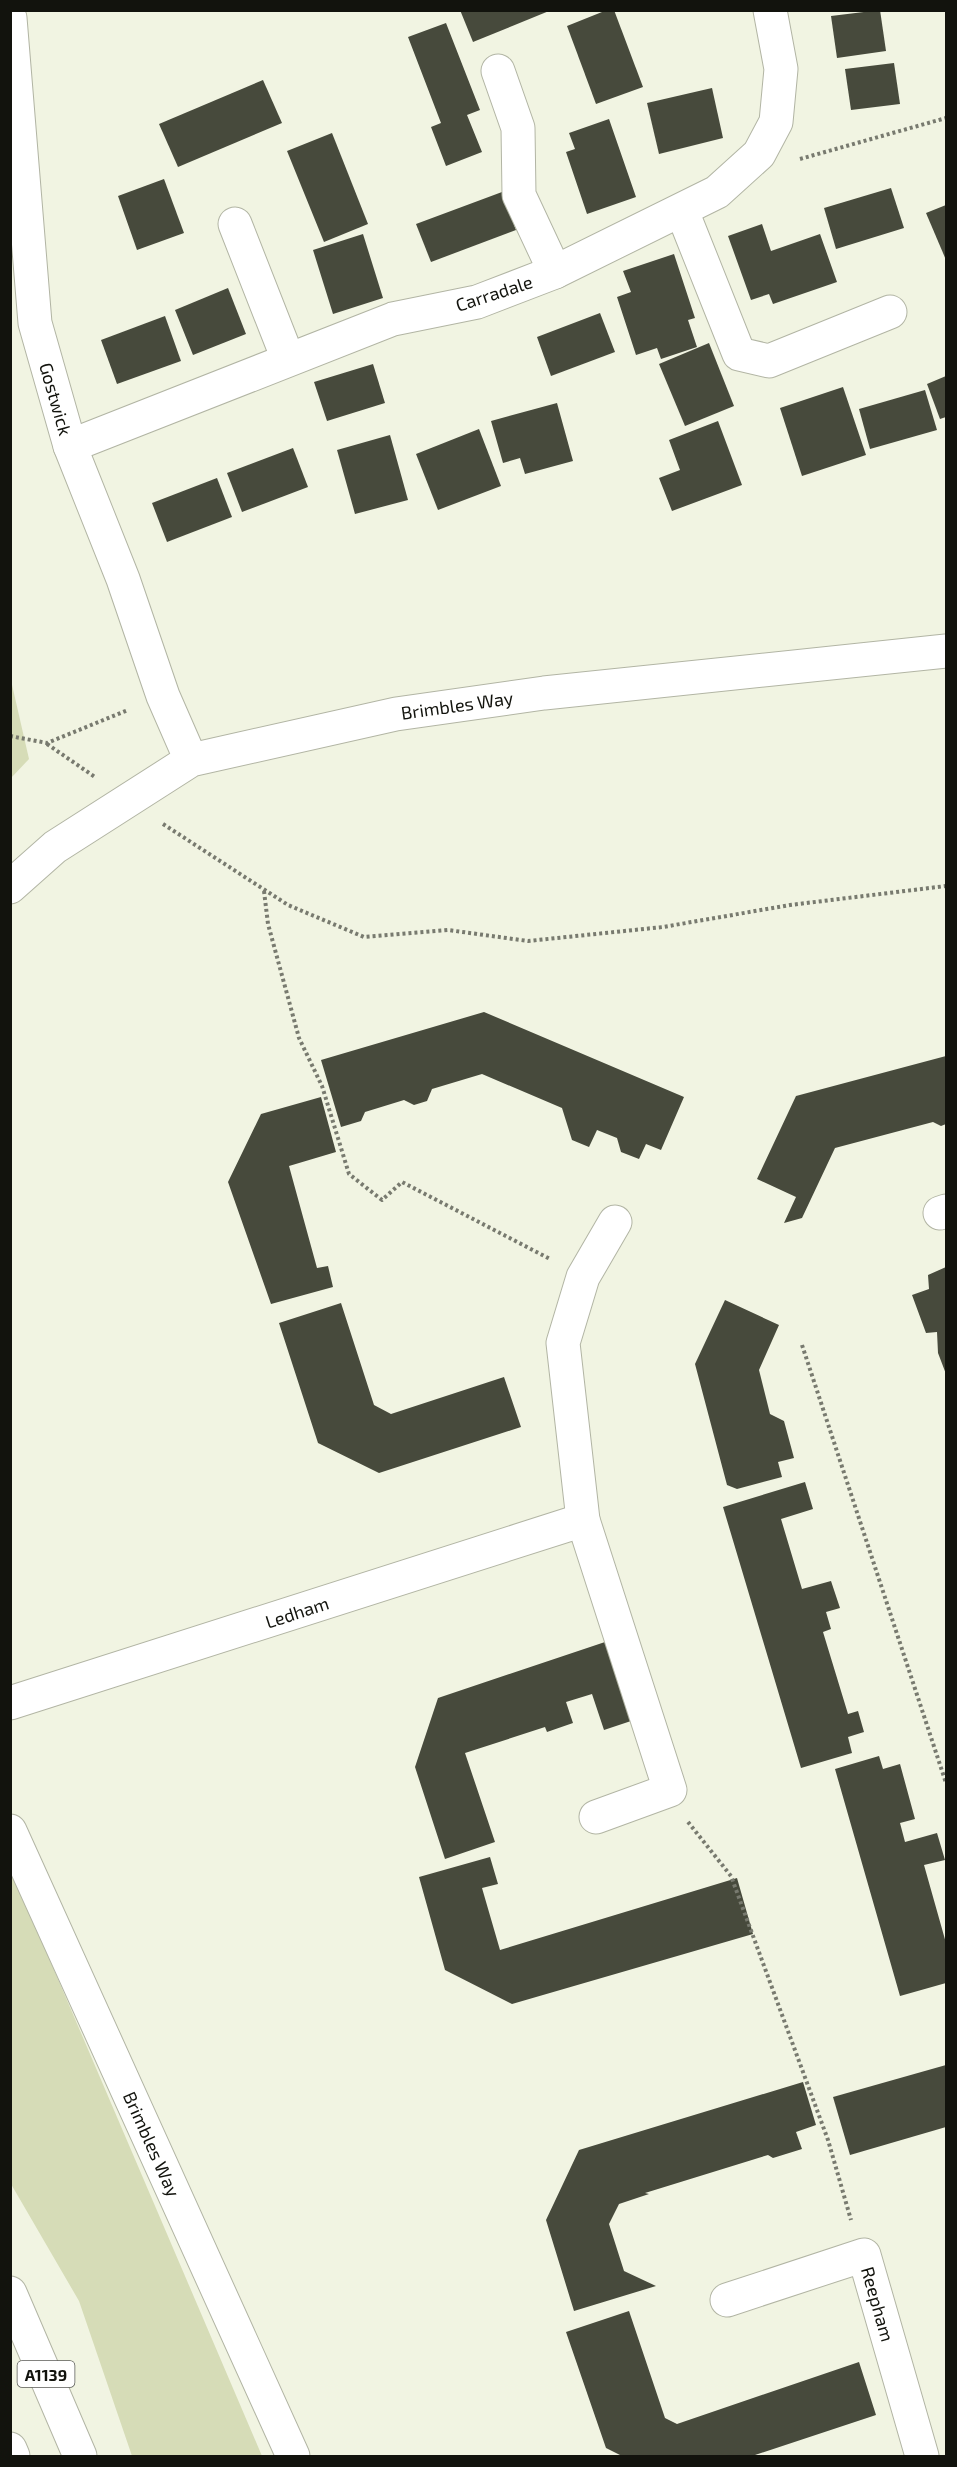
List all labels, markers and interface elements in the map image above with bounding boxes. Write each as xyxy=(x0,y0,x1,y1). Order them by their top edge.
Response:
street label: Carradale xyxy=(453,270,535,316)
street label: Gostwick xyxy=(35,360,77,438)
street label: Brimbles Way xyxy=(399,686,515,724)
street label: Ledham xyxy=(263,1591,331,1633)
street label: Brimbles Way xyxy=(119,2088,185,2201)
street label: Reepham xyxy=(857,2264,899,2344)
road number: A1139 xyxy=(18,2361,74,2387)

